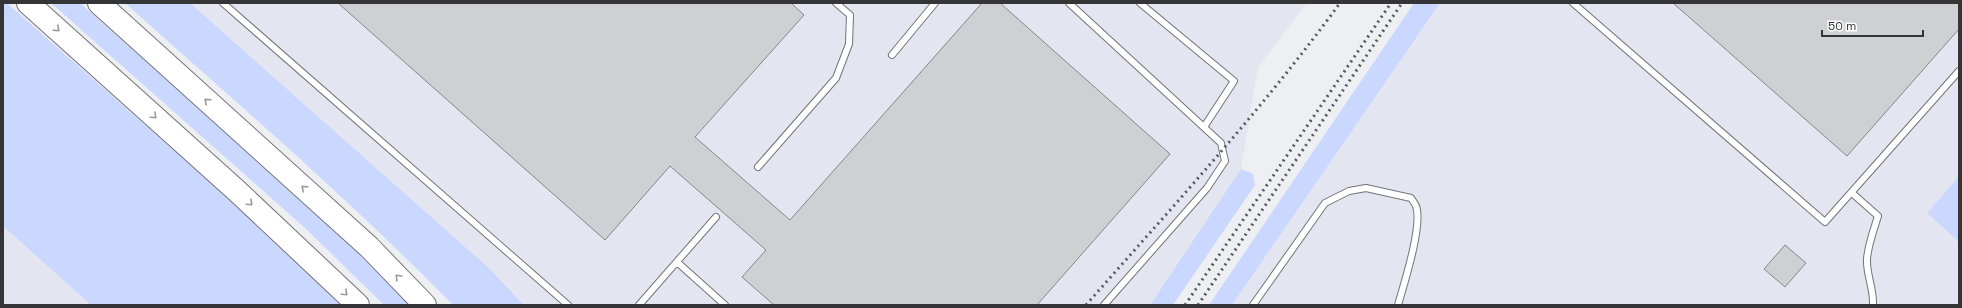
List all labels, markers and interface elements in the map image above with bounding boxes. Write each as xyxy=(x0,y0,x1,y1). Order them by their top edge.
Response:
scale bar xyxy=(1822,12,1923,38)
text: 50 m xyxy=(1828,18,1856,34)
one-way arrow xyxy=(52,24,60,32)
one-way arrow xyxy=(204,98,212,105)
one-way arrow xyxy=(149,111,157,119)
one-way arrow xyxy=(301,185,308,192)
one-way arrow xyxy=(245,198,253,206)
one-way arrow xyxy=(395,274,403,282)
one-way arrow xyxy=(340,288,347,295)

